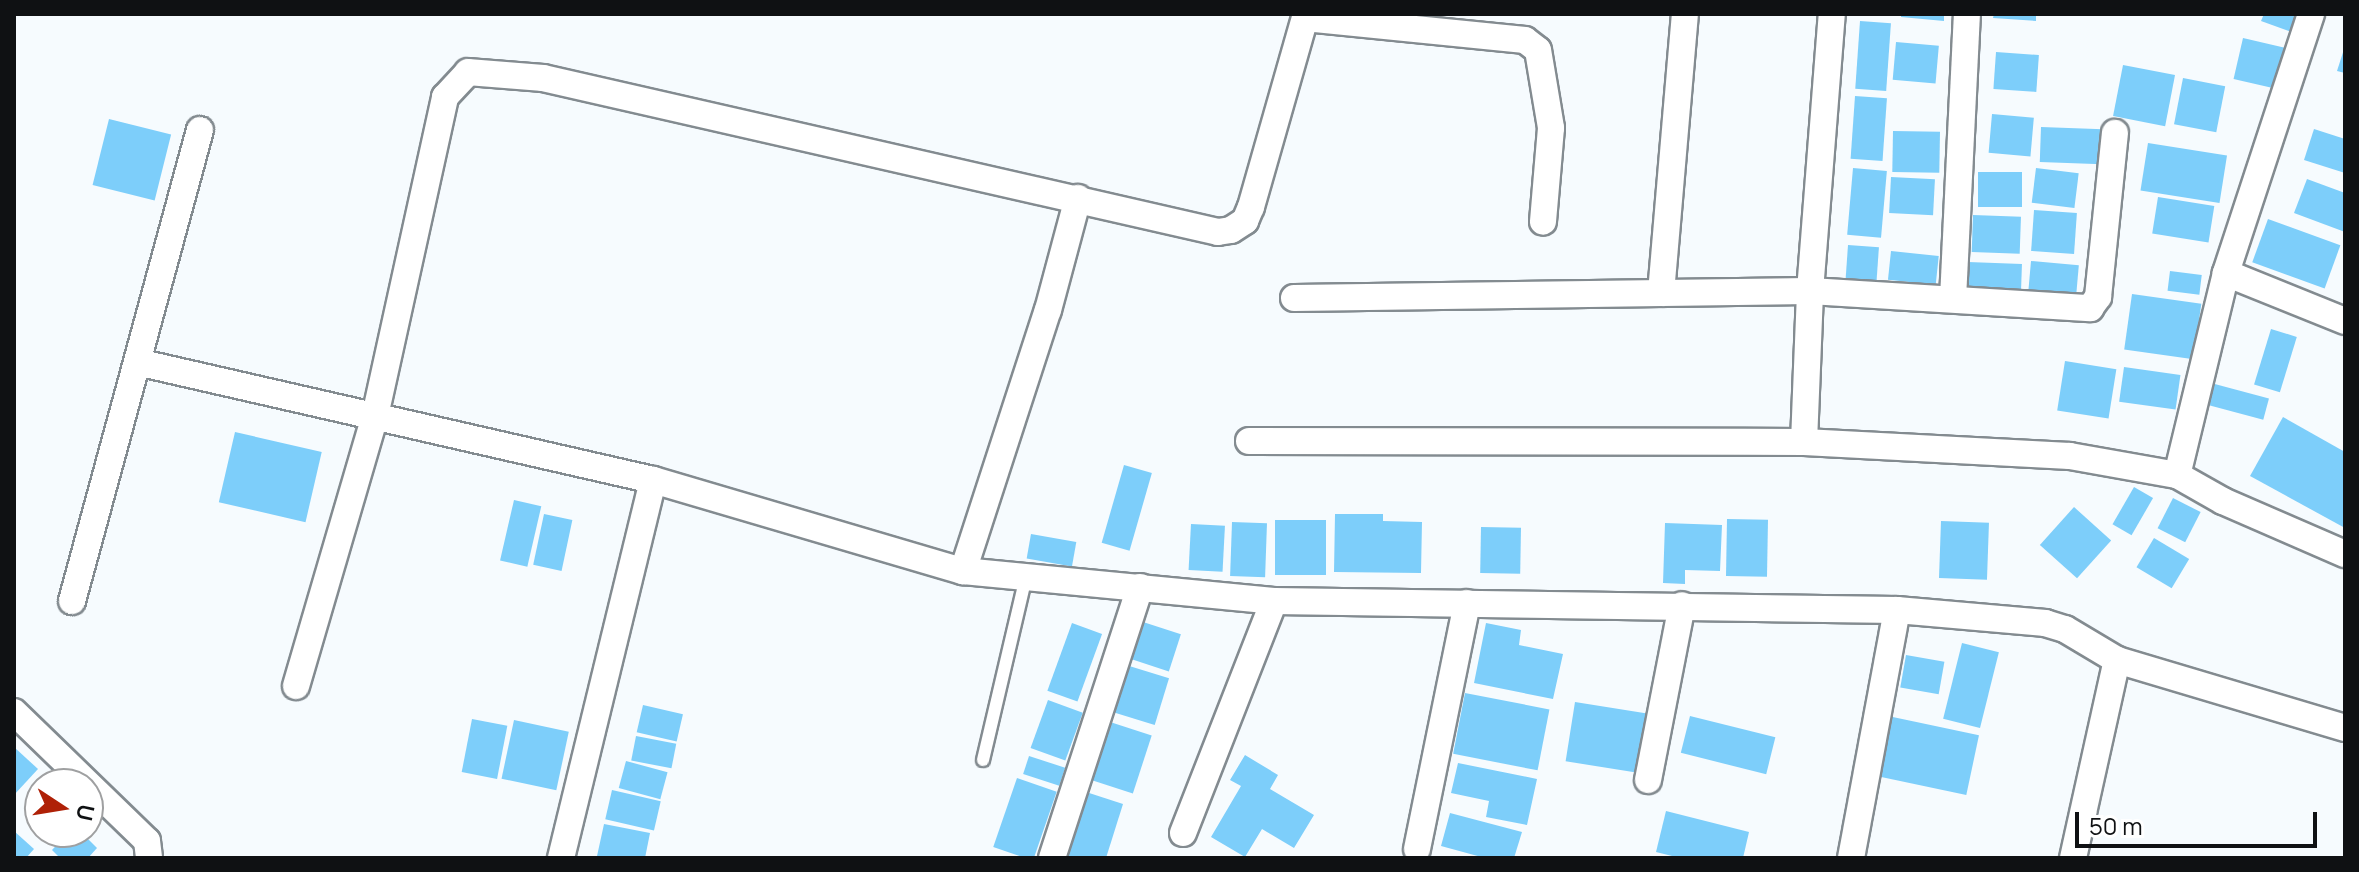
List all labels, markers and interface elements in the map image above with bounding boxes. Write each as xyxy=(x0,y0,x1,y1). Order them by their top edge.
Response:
north arrow xyxy=(24,768,104,848)
scale bar xyxy=(2079,796,2321,846)
text: U xyxy=(69,802,102,823)
text: 50 m xyxy=(2089,809,2143,842)

